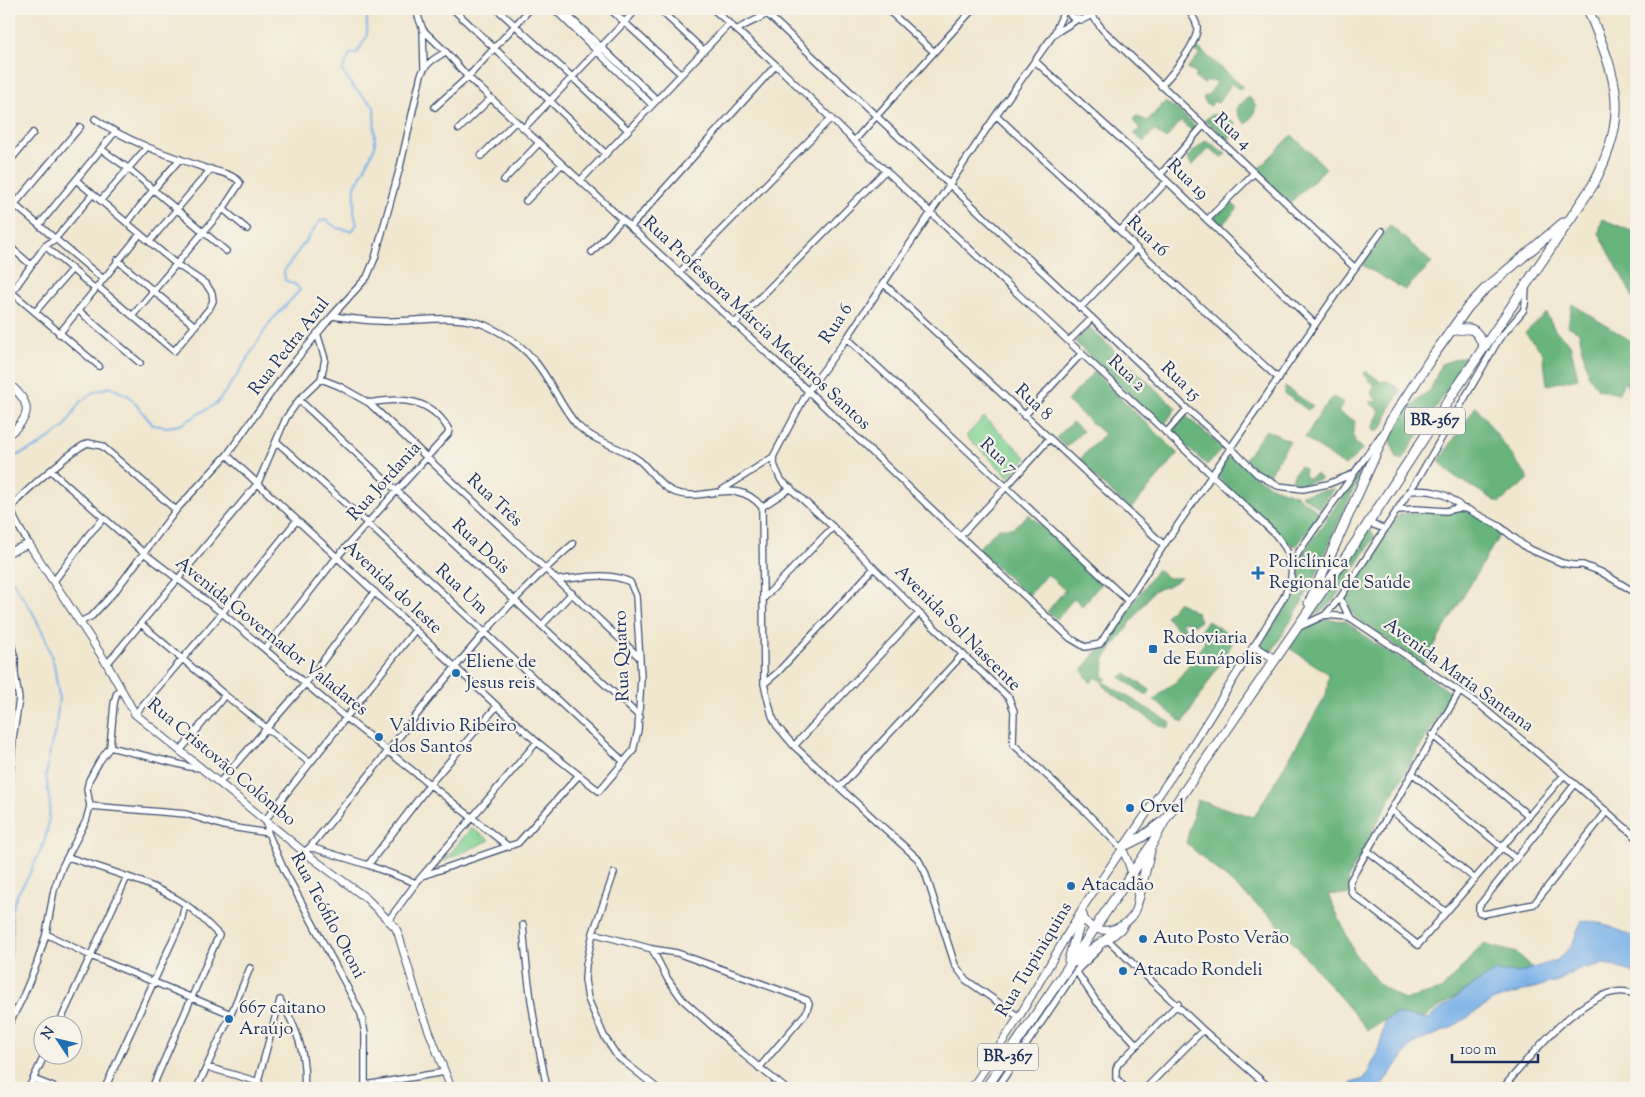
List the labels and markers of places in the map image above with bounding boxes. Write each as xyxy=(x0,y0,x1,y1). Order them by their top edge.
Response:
place label: Policlínica Regional de Saúde xyxy=(1269,550,1411,597)
marker: Policlínica Regional de Saúde xyxy=(1251,566,1265,580)
place label: Rodoviaria de Eunápolis xyxy=(1163,626,1262,673)
marker: Rodoviaria de Eunápolis xyxy=(1147,643,1159,655)
place label: Eliene de Jesus reis xyxy=(465,650,536,697)
marker: Eliene de Jesus reis xyxy=(450,667,462,679)
place label: Valdivio Ribeiro dos Santos xyxy=(389,714,517,761)
marker: Valdivio Ribeiro dos Santos xyxy=(373,731,385,743)
place label: Orvel xyxy=(1140,795,1184,821)
marker: Orvel xyxy=(1124,802,1136,814)
place label: Atacadão xyxy=(1081,873,1154,899)
marker: Atacadão xyxy=(1065,880,1077,892)
place label: Auto Posto Verão xyxy=(1153,926,1289,952)
marker: Auto Posto Verão xyxy=(1137,933,1149,945)
place label: Atacado Rondeli xyxy=(1133,958,1263,984)
marker: Atacado Rondeli xyxy=(1117,965,1129,977)
place label: 667 caitano Araújo xyxy=(239,996,326,1043)
marker: 667 caitano Araújo xyxy=(223,1013,235,1025)

